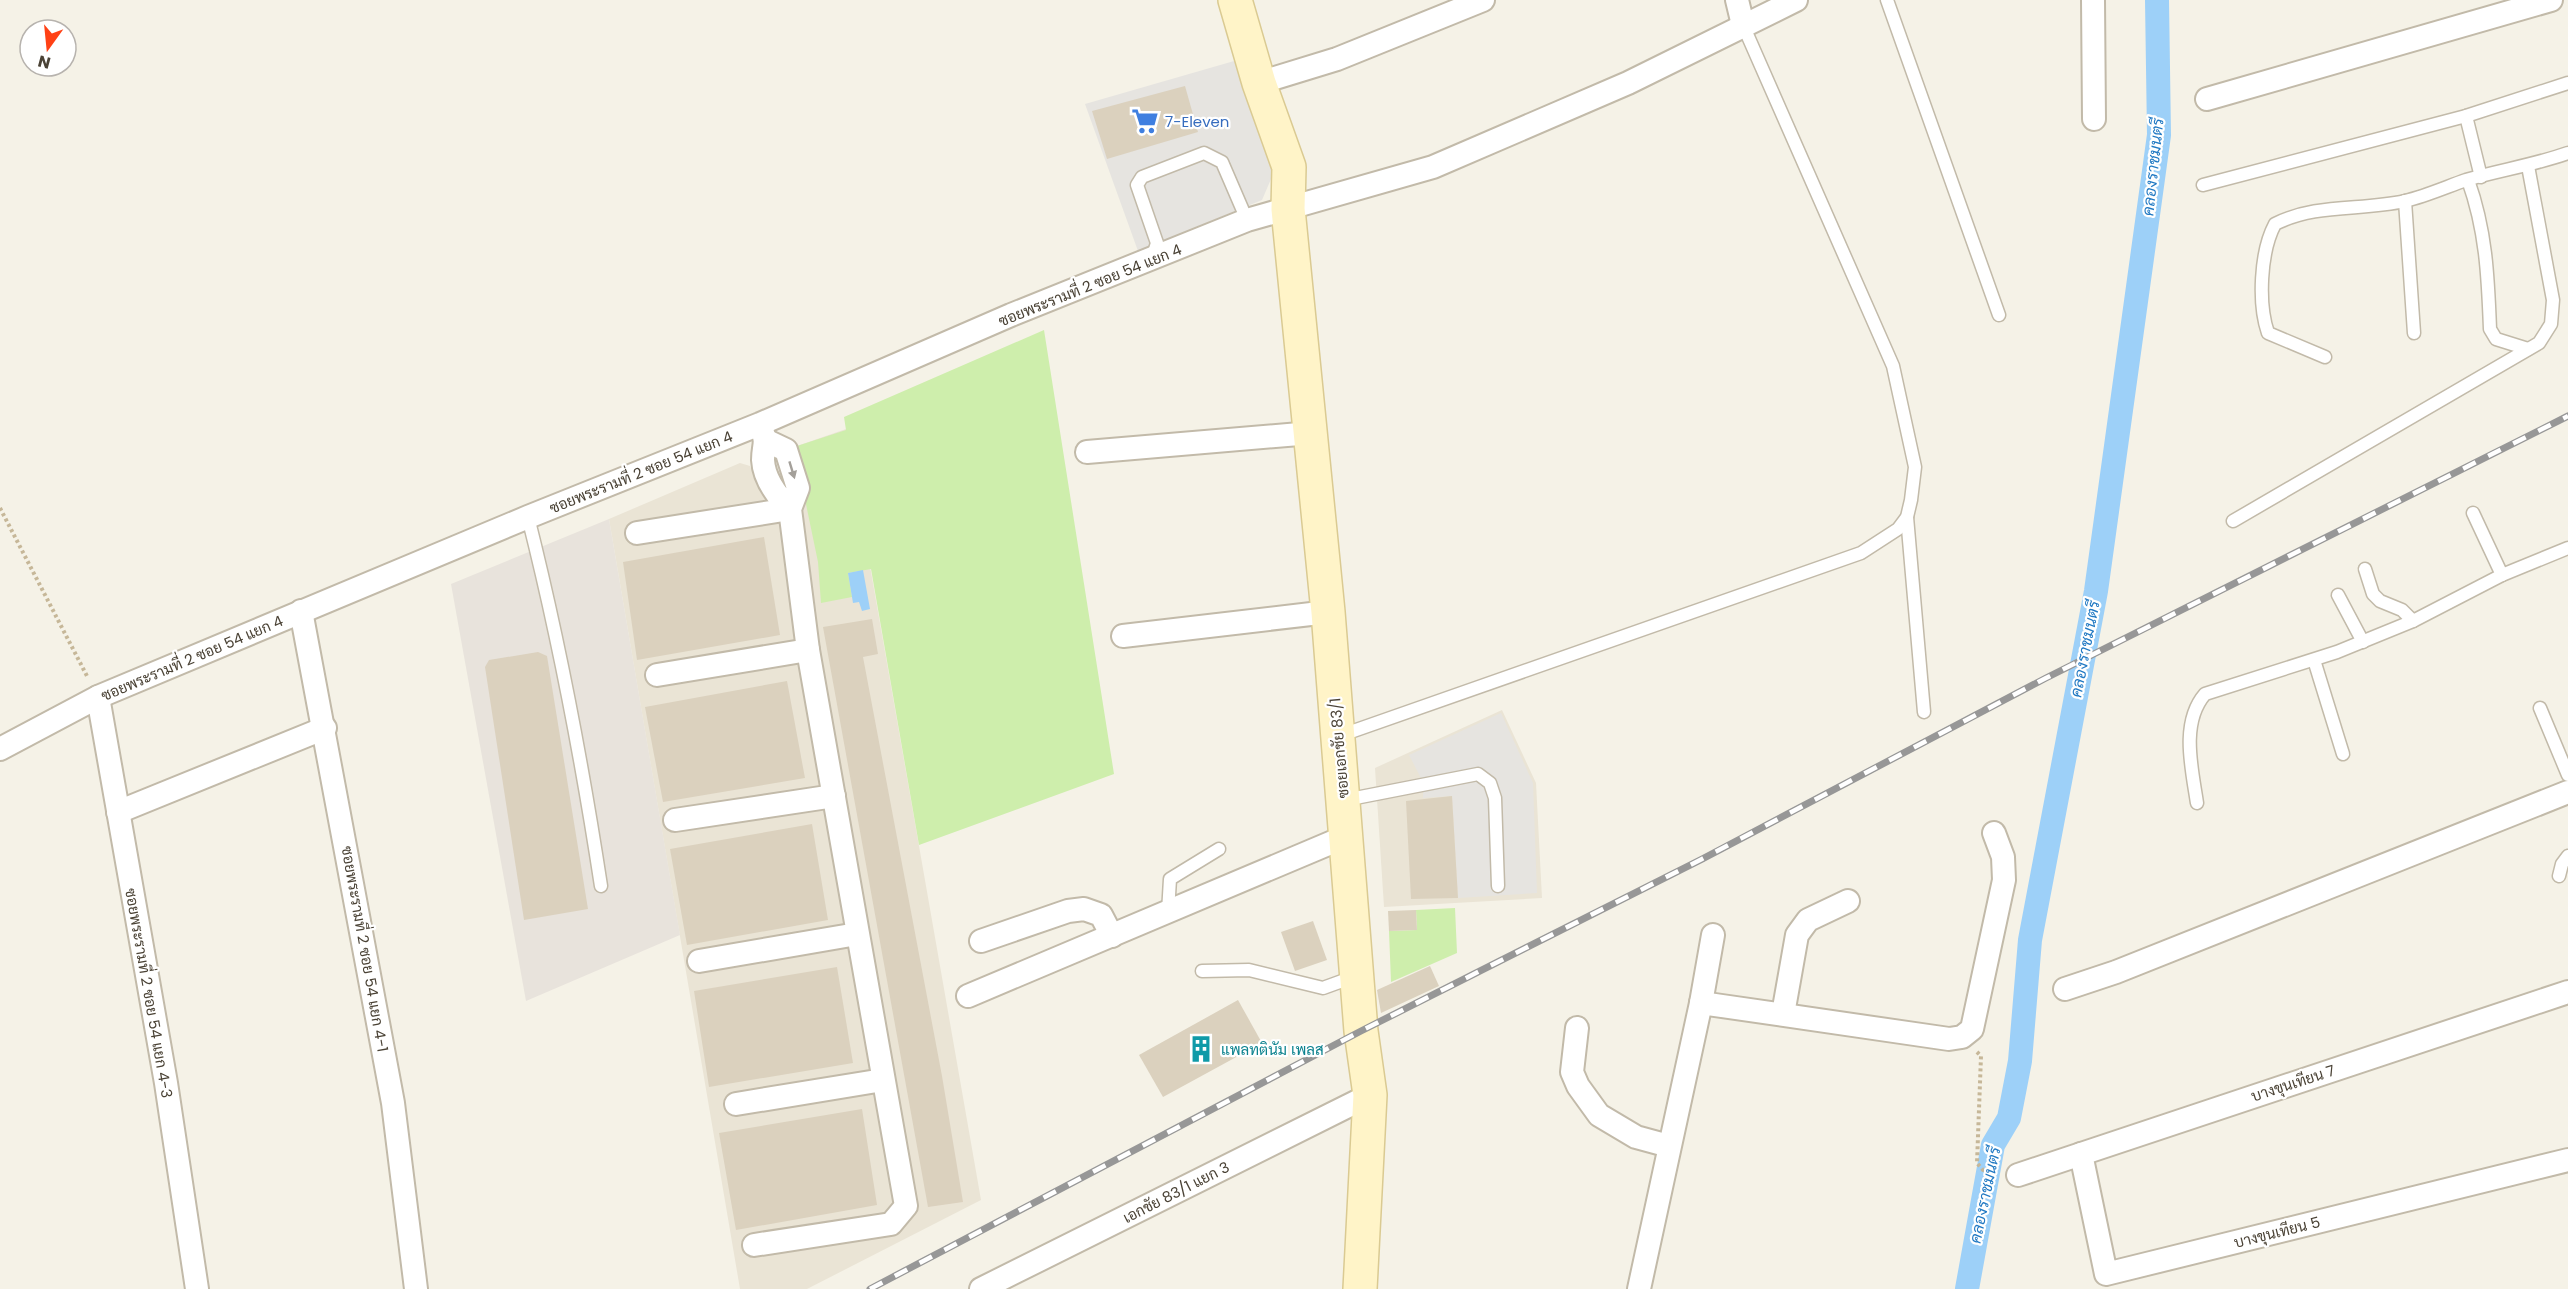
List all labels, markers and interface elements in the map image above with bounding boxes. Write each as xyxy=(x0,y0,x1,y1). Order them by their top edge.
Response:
north arrow xyxy=(18,18,78,78)
text: N xyxy=(35,49,53,75)
supermarket icon: 7-Eleven xyxy=(1130,106,1160,136)
place label: 7-Eleven xyxy=(1165,111,1229,132)
water label: คลองราชมนตรี xyxy=(2136,116,2170,217)
street label: ซอยพระรามที่ 2 ซอย 54 แยก 4 xyxy=(994,235,1185,331)
street label: ซอยพระรามที่ 2 ซอย 54 แยก 4 xyxy=(545,422,736,518)
one-way arrow xyxy=(788,461,797,479)
water label: คลองราชมนตรี xyxy=(2064,597,2106,699)
street label: ซอยพระรามที่ 2 ซอย 54 แยก 4 xyxy=(96,606,286,706)
street label: ซอยเอกชัย 83/1 xyxy=(1324,697,1354,799)
street label: ซอยพระรามที่ 2 ซอย 54 แยก 4-1 xyxy=(337,844,397,1054)
street label: ซอยพระรามที่ 2 ซอย 54 แยก 4-3 xyxy=(120,886,182,1100)
building icon: แพลทตินัม เพลส xyxy=(1186,1034,1216,1064)
place label: แพลทตินัม เพลส xyxy=(1221,1039,1324,1060)
street label: บางขุนเทียน 7 xyxy=(2248,1060,2338,1107)
water label: คลองราชมนตรี xyxy=(1964,1143,2007,1245)
street label: เอกชัย 83/1 แยก 3 xyxy=(1119,1156,1233,1228)
street label: บางขุนเทียน 5 xyxy=(2232,1211,2323,1254)

